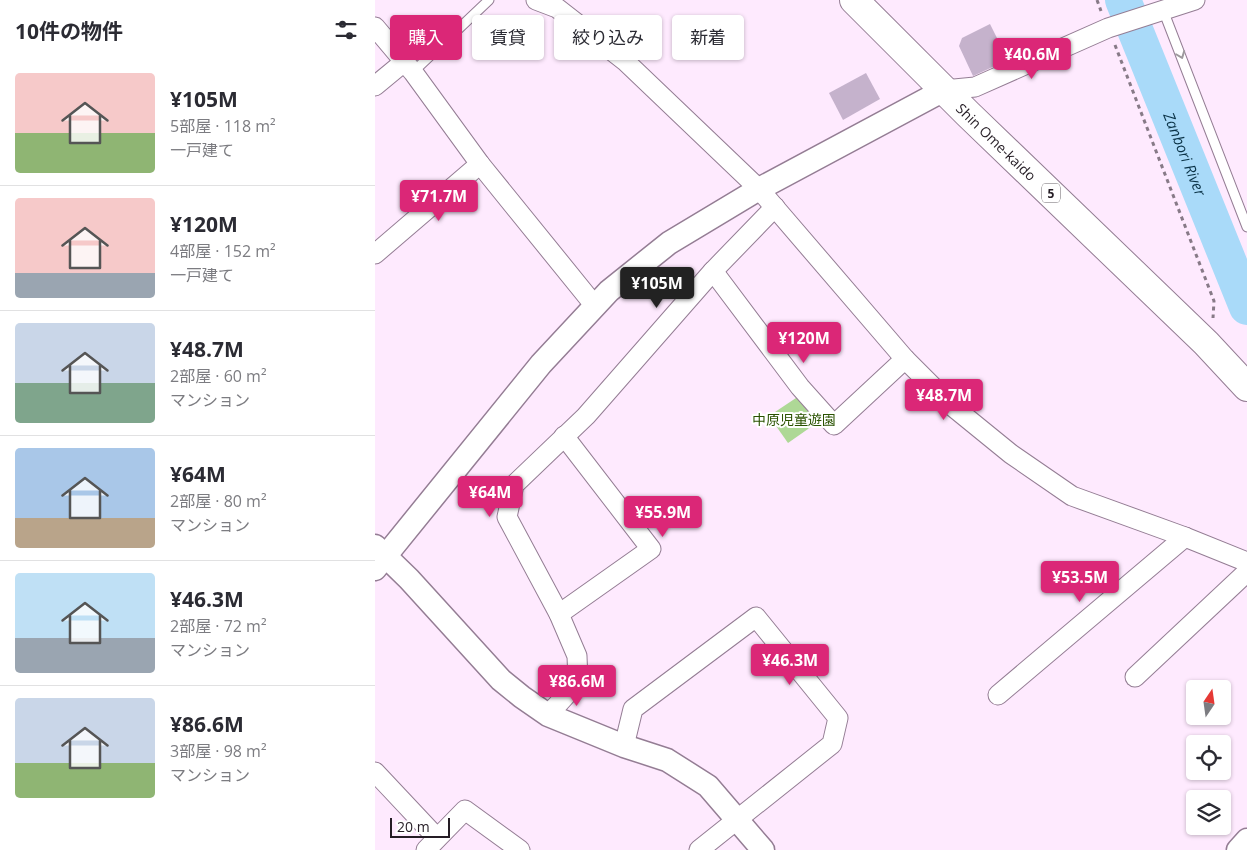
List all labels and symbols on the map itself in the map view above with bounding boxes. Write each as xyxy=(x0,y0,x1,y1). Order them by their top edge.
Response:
pin: ¥40.6M xyxy=(991,38,1073,80)
one-way arrow xyxy=(1175,50,1185,59)
street label: Shin Ome-kaido xyxy=(953,99,1041,184)
water label: Zanbori River xyxy=(1159,108,1211,200)
pin: ¥71.7M xyxy=(398,180,480,222)
road number: 5 xyxy=(1042,184,1060,202)
pin: ¥105M xyxy=(622,266,692,309)
pin: ¥120M xyxy=(769,322,839,364)
pin: ¥48.7M xyxy=(903,378,985,421)
park label: 中原児童遊園 xyxy=(752,410,836,429)
pin: ¥64M xyxy=(460,476,520,518)
pin: ¥55.9M xyxy=(622,496,704,538)
pin: ¥53.5M xyxy=(1039,560,1121,603)
pin: ¥46.3M xyxy=(749,644,831,686)
pin: ¥86.6M xyxy=(536,664,618,707)
north arrow xyxy=(1186,680,1231,725)
scale bar xyxy=(390,815,450,838)

